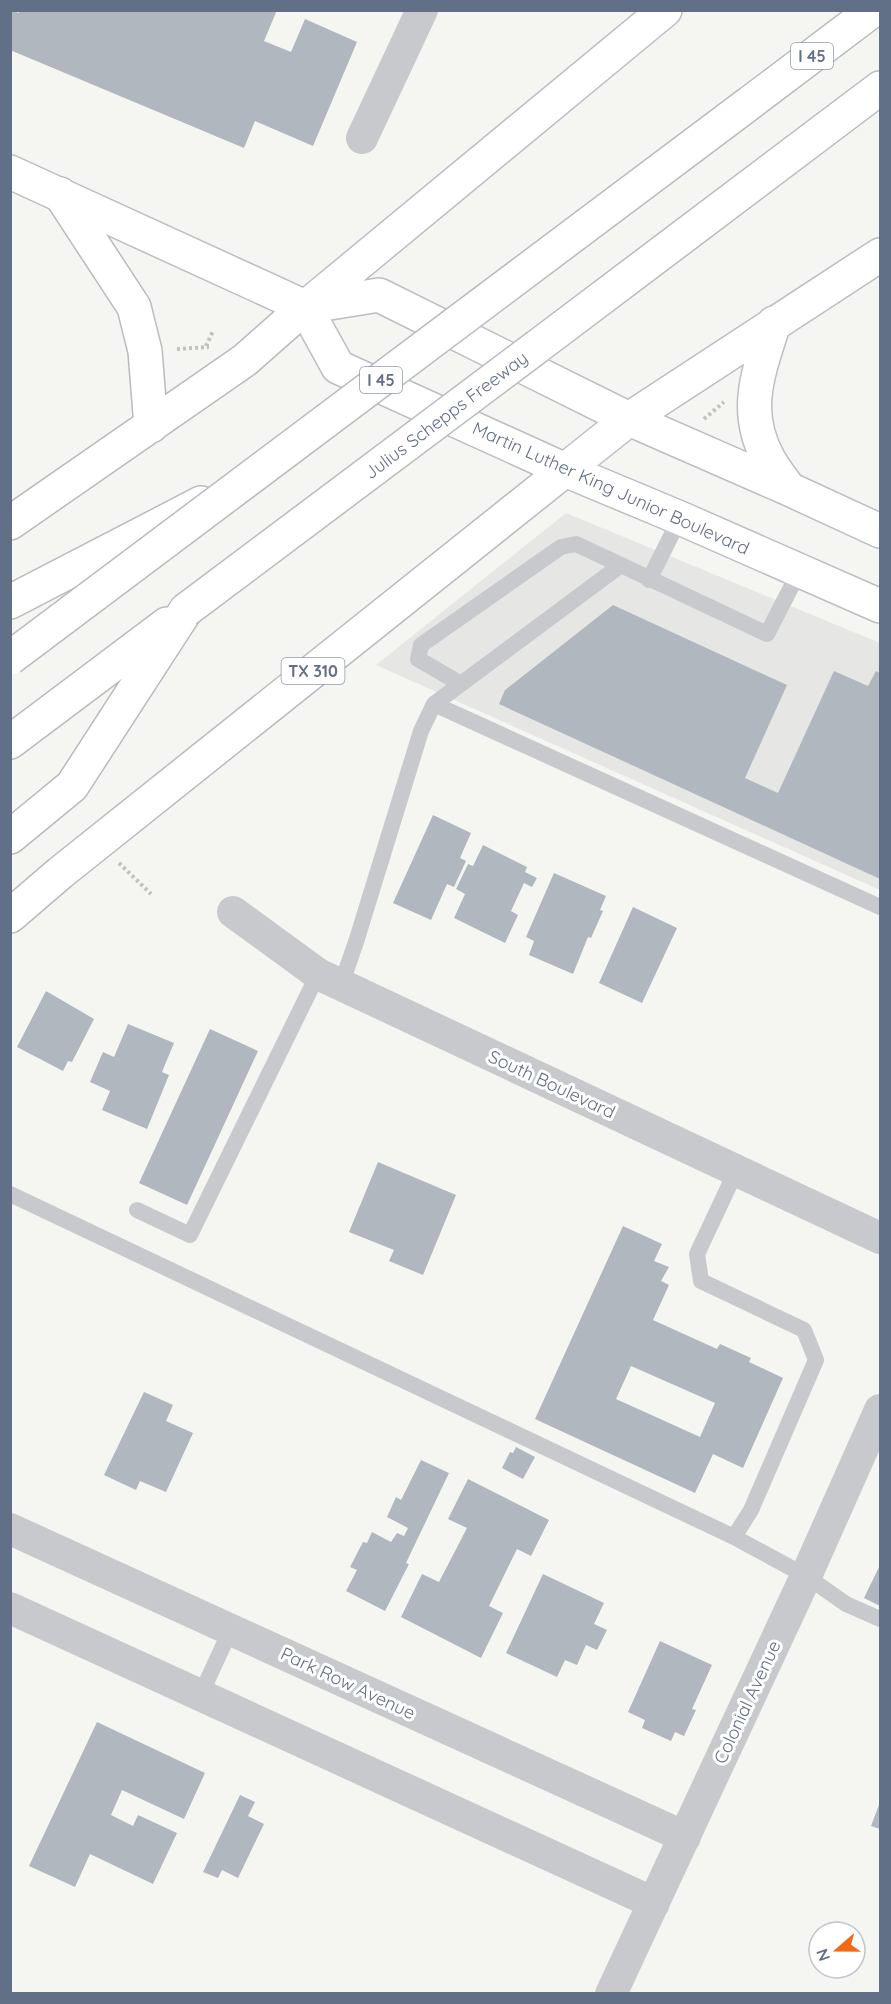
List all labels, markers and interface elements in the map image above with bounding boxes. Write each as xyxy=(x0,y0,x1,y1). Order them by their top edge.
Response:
road number: I 45 xyxy=(791,43,833,69)
street label: Julius Schepps Freeway xyxy=(360,346,532,484)
road number: I 45 xyxy=(360,367,402,393)
street label: Martin Luther King Junior Boulevard xyxy=(469,416,753,560)
road number: TX 310 xyxy=(282,658,344,684)
street label: South Boulevard xyxy=(485,1045,619,1123)
street label: Colonial Avenue xyxy=(708,1637,786,1767)
street label: Park Row Avenue xyxy=(277,1642,419,1724)
north arrow xyxy=(807,1920,867,1980)
text: N xyxy=(811,1946,834,1964)

